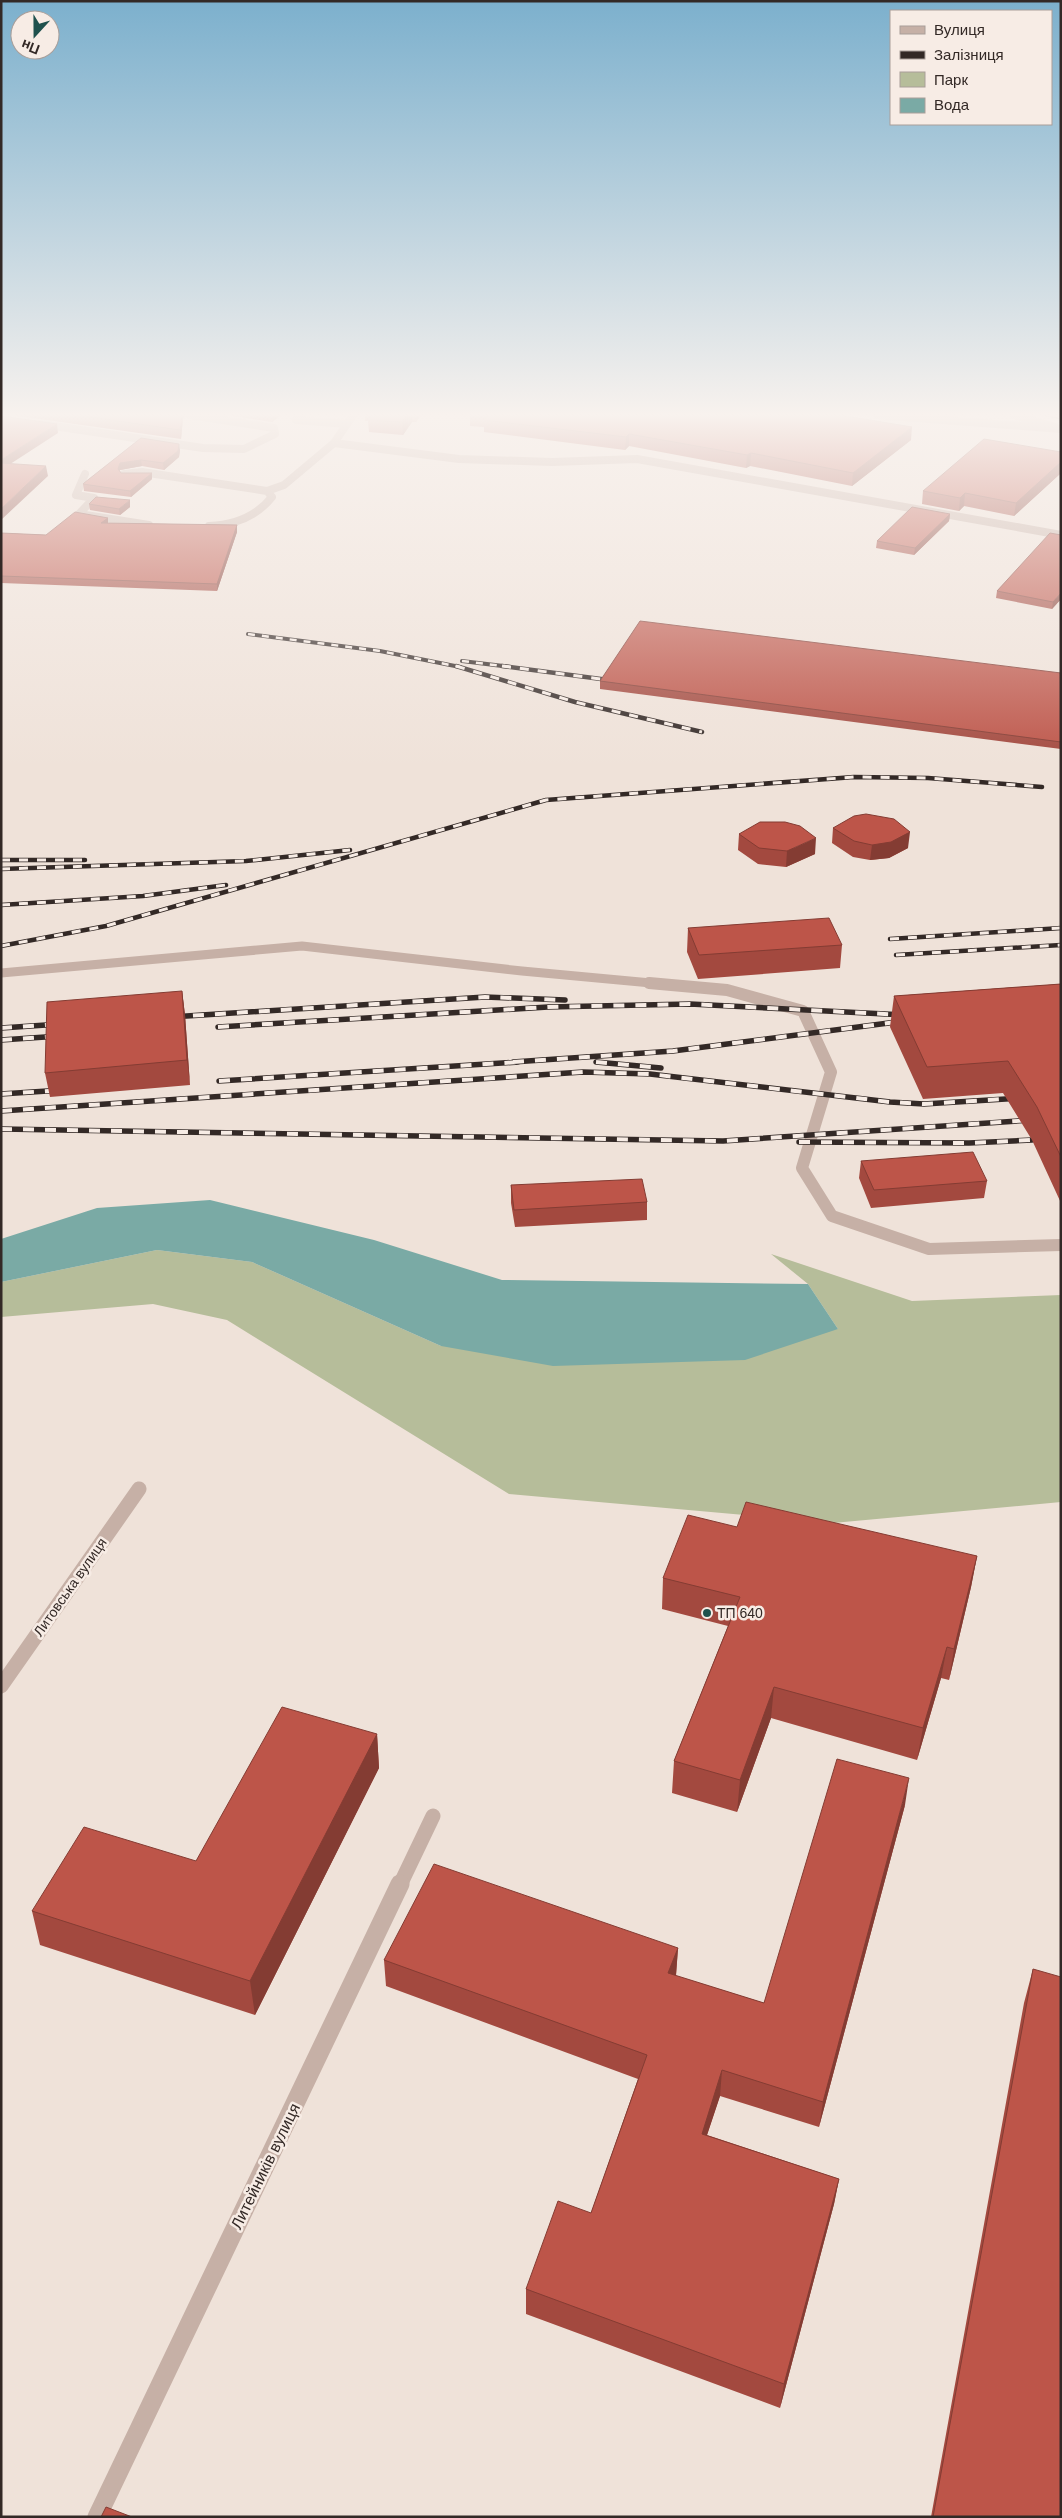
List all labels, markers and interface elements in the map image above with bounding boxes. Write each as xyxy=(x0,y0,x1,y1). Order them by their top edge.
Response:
north arrow xyxy=(10,10,60,60)
legend xyxy=(890,10,1052,125)
text: Вулиця xyxy=(934,21,985,38)
text: Пн xyxy=(19,36,42,58)
text: Залізниця xyxy=(934,46,1004,63)
text: Парк xyxy=(934,71,968,88)
text: Вода xyxy=(934,96,970,113)
street label: Литовська вулиця xyxy=(30,1535,110,1639)
place label: ТП 640 xyxy=(717,1605,763,1621)
marker: ТП 640 xyxy=(701,1607,713,1619)
street label: Литейників вулиця xyxy=(228,2101,303,2232)

